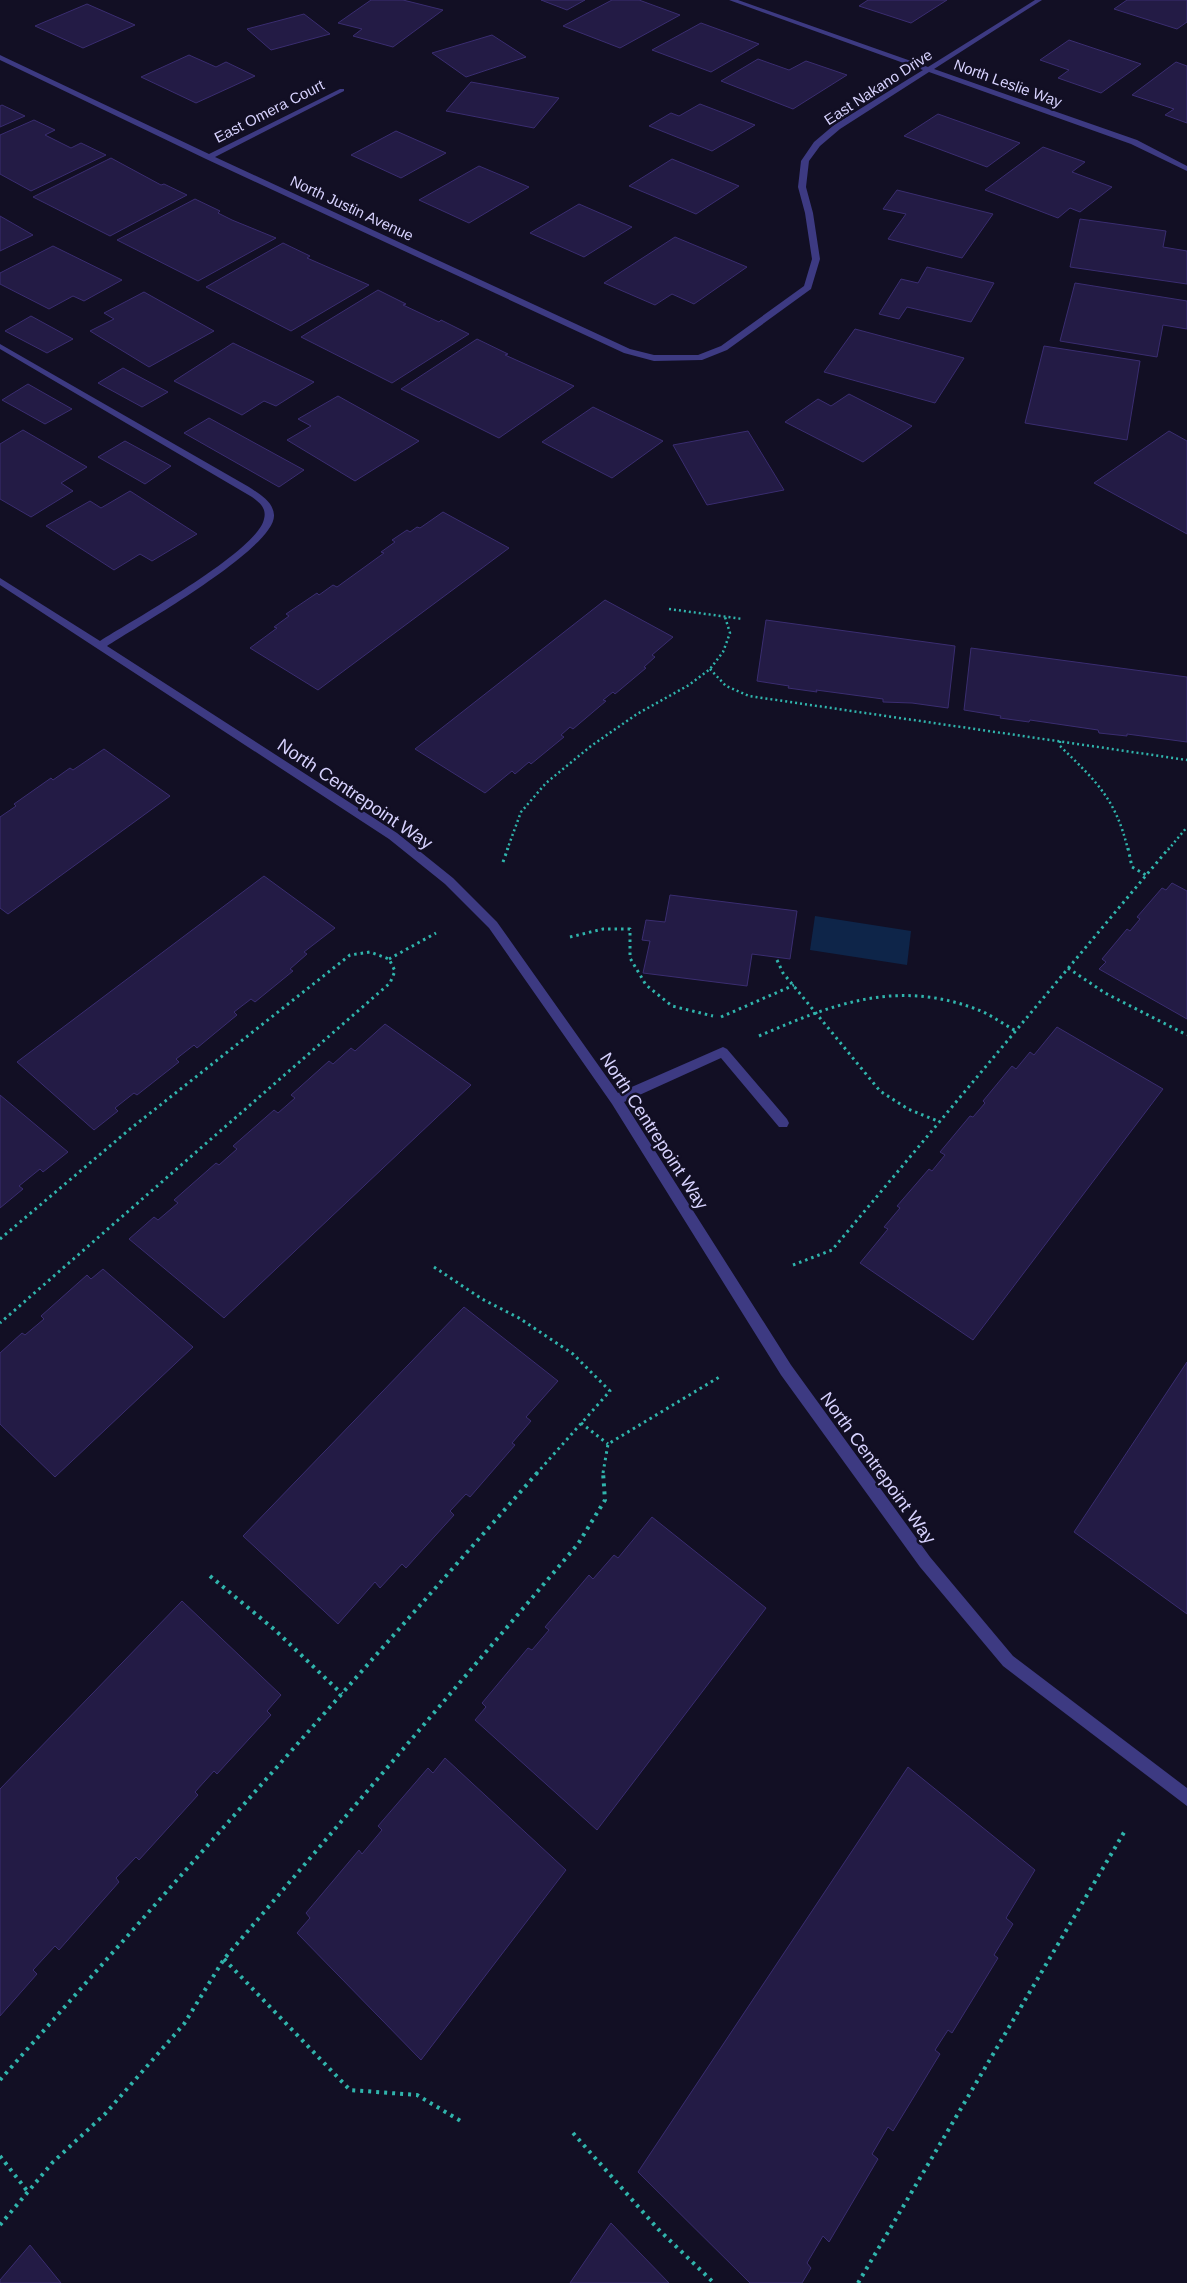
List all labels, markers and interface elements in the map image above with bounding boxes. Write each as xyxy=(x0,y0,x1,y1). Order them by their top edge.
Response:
street label: East Nakano Drive xyxy=(821,46,935,128)
street label: North Leslie Way xyxy=(952,56,1065,111)
street label: East Omera Court xyxy=(211,76,327,146)
street label: North Justin Avenue xyxy=(288,172,416,244)
street label: North Centrepoint Way xyxy=(274,735,436,853)
street label: North Centrepoint Way xyxy=(596,1049,712,1213)
street label: North Centrepoint Way xyxy=(816,1388,940,1548)

